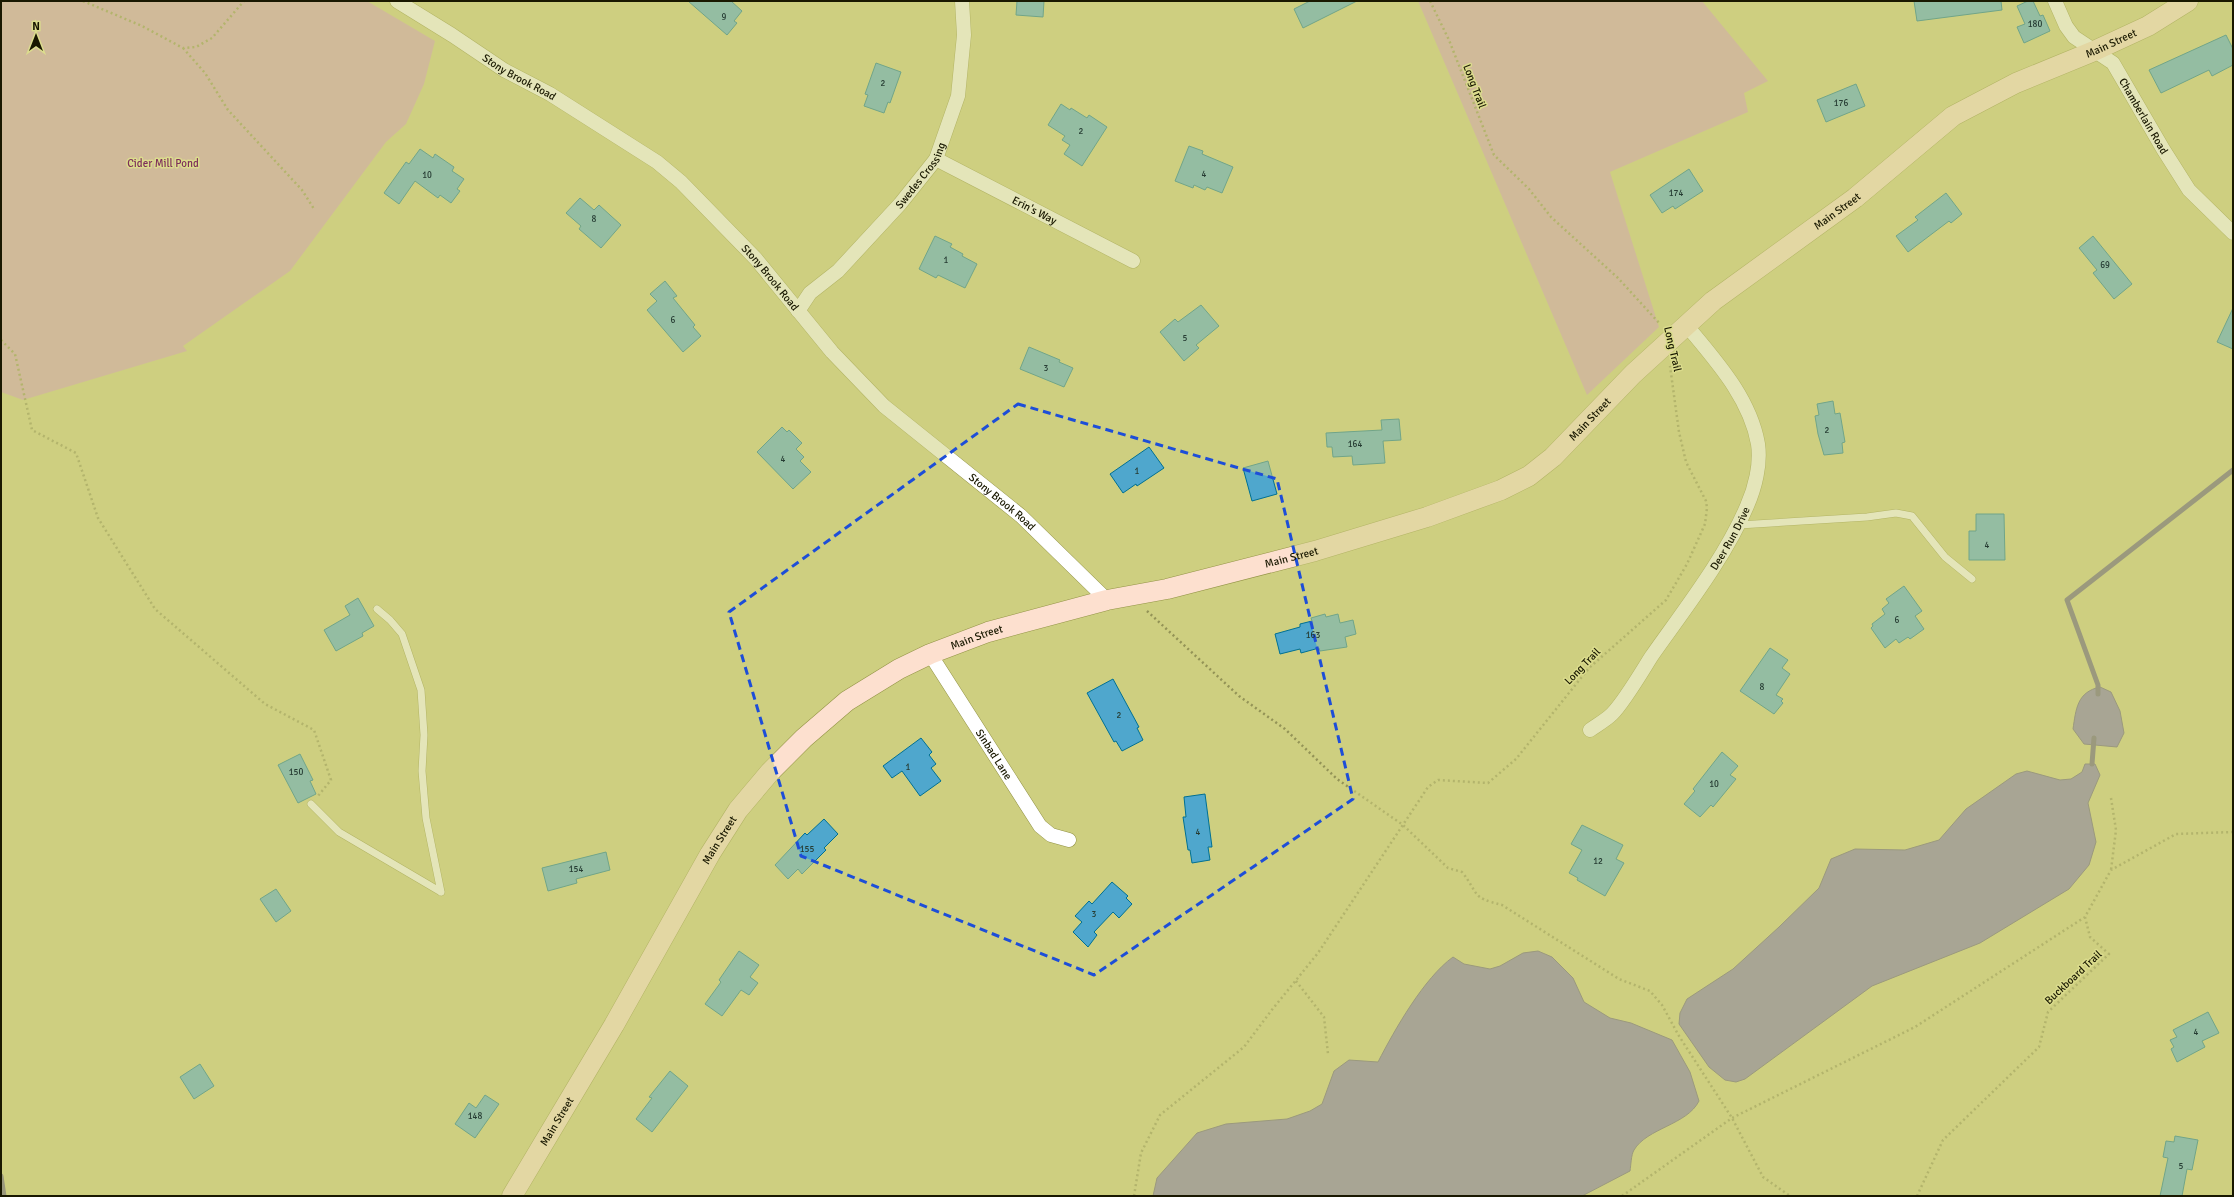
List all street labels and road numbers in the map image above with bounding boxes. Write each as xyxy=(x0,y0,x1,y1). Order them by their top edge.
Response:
street label: Main Street xyxy=(2084,26,2139,61)
street label: Stony Brook Road xyxy=(480,51,558,103)
street label: Long Trail xyxy=(1460,62,1489,110)
street label: Chamberlain Road xyxy=(2116,76,2171,157)
street label: Swedes Crossing xyxy=(893,141,948,212)
street label: Main Street xyxy=(1811,190,1864,233)
street label: Erin's Way xyxy=(1010,194,1060,228)
street label: Stony Brook Road xyxy=(738,242,802,313)
street label: Long Trail xyxy=(1661,325,1684,373)
street label: Main Street xyxy=(1566,395,1614,443)
street label: Stony Brook Road xyxy=(966,471,1038,533)
street label: Deer Run Drive xyxy=(1708,505,1753,573)
street label: Main Street xyxy=(1263,544,1320,571)
street label: Main Street xyxy=(949,622,1004,653)
street label: Long Trail xyxy=(1562,645,1603,687)
street label: Sinbad Lane xyxy=(973,727,1015,782)
street label: Main Street xyxy=(700,813,740,867)
street label: Buckboard Trail xyxy=(2042,948,2105,1007)
street label: Main Street xyxy=(537,1095,577,1148)

